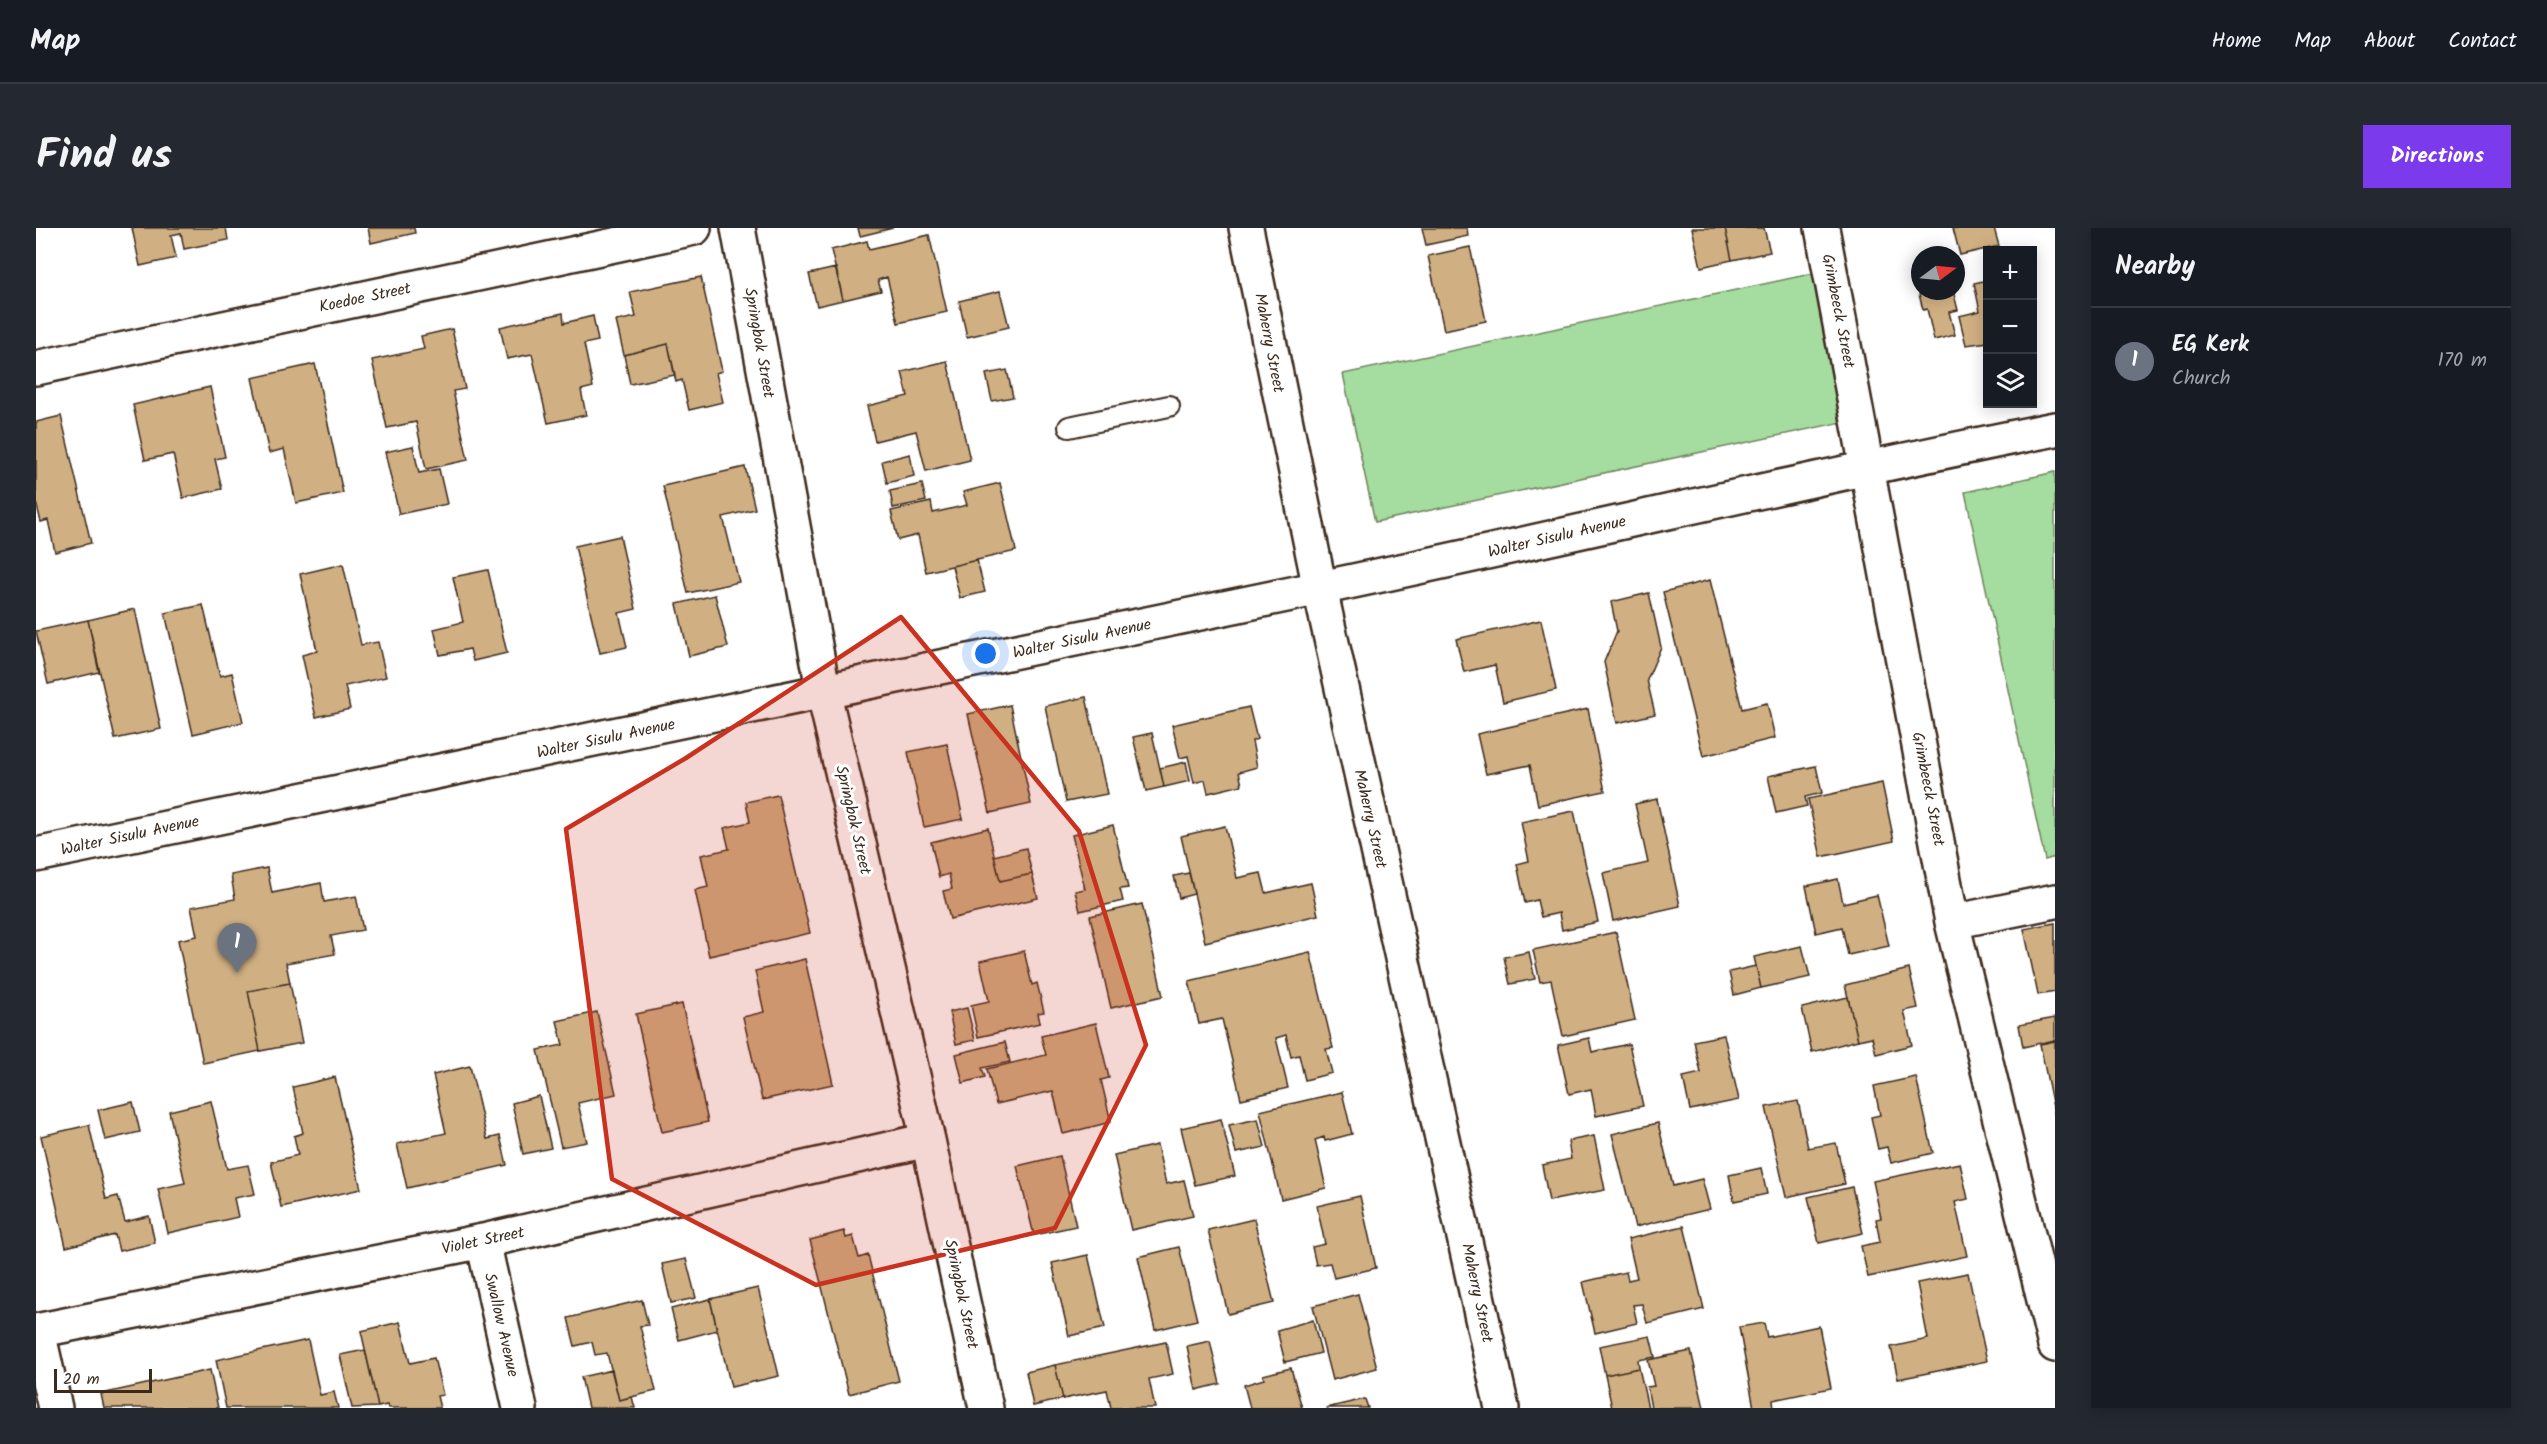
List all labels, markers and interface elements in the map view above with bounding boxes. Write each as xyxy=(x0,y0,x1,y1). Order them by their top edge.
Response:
text: Map xyxy=(30,19,81,64)
text: Home xyxy=(2212,25,2261,58)
text: Map xyxy=(2294,25,2331,58)
text: About xyxy=(2364,25,2415,58)
text: Contact xyxy=(2448,25,2517,58)
text: Find us xyxy=(36,123,172,190)
button: Directions xyxy=(2363,125,2511,188)
north arrow xyxy=(1911,246,1965,300)
map controls xyxy=(1983,246,2037,408)
button: + xyxy=(1983,246,2037,300)
text: Nearby xyxy=(2115,246,2195,288)
street label: Grimbeeck Street xyxy=(1815,252,1861,371)
street label: Koedoe Street xyxy=(317,276,414,320)
street label: Springbok Street xyxy=(737,286,781,401)
street label: Maherry Street xyxy=(1247,291,1291,396)
button: − xyxy=(1983,300,2037,354)
text: EG Kerk xyxy=(2172,328,2249,363)
text: 1 xyxy=(2131,345,2138,377)
text: 170 m xyxy=(2438,345,2487,377)
button: layers xyxy=(1983,354,2037,408)
text: Church xyxy=(2172,363,2231,395)
street label: Walter Sisulu Avenue xyxy=(1485,509,1629,565)
street label: Walter Sisulu Avenue xyxy=(1010,612,1154,666)
your location xyxy=(971,639,1000,668)
street label: Walter Sisulu Avenue xyxy=(534,712,678,766)
street label: Grimbeeck Street xyxy=(1905,730,1951,849)
street label: Springbok Street xyxy=(828,763,878,878)
street label: Maherry Street xyxy=(1346,767,1394,872)
street label: Walter Sisulu Avenue xyxy=(58,809,202,863)
pin: 1 xyxy=(218,924,256,973)
street label: Violet Street xyxy=(439,1220,527,1262)
street label: Springbok Street xyxy=(937,1237,985,1352)
street label: Maherry Street xyxy=(1454,1241,1500,1346)
street label: Swallow Avenue xyxy=(477,1270,525,1380)
scale bar xyxy=(54,1366,152,1394)
text: 20 m xyxy=(63,1367,99,1392)

